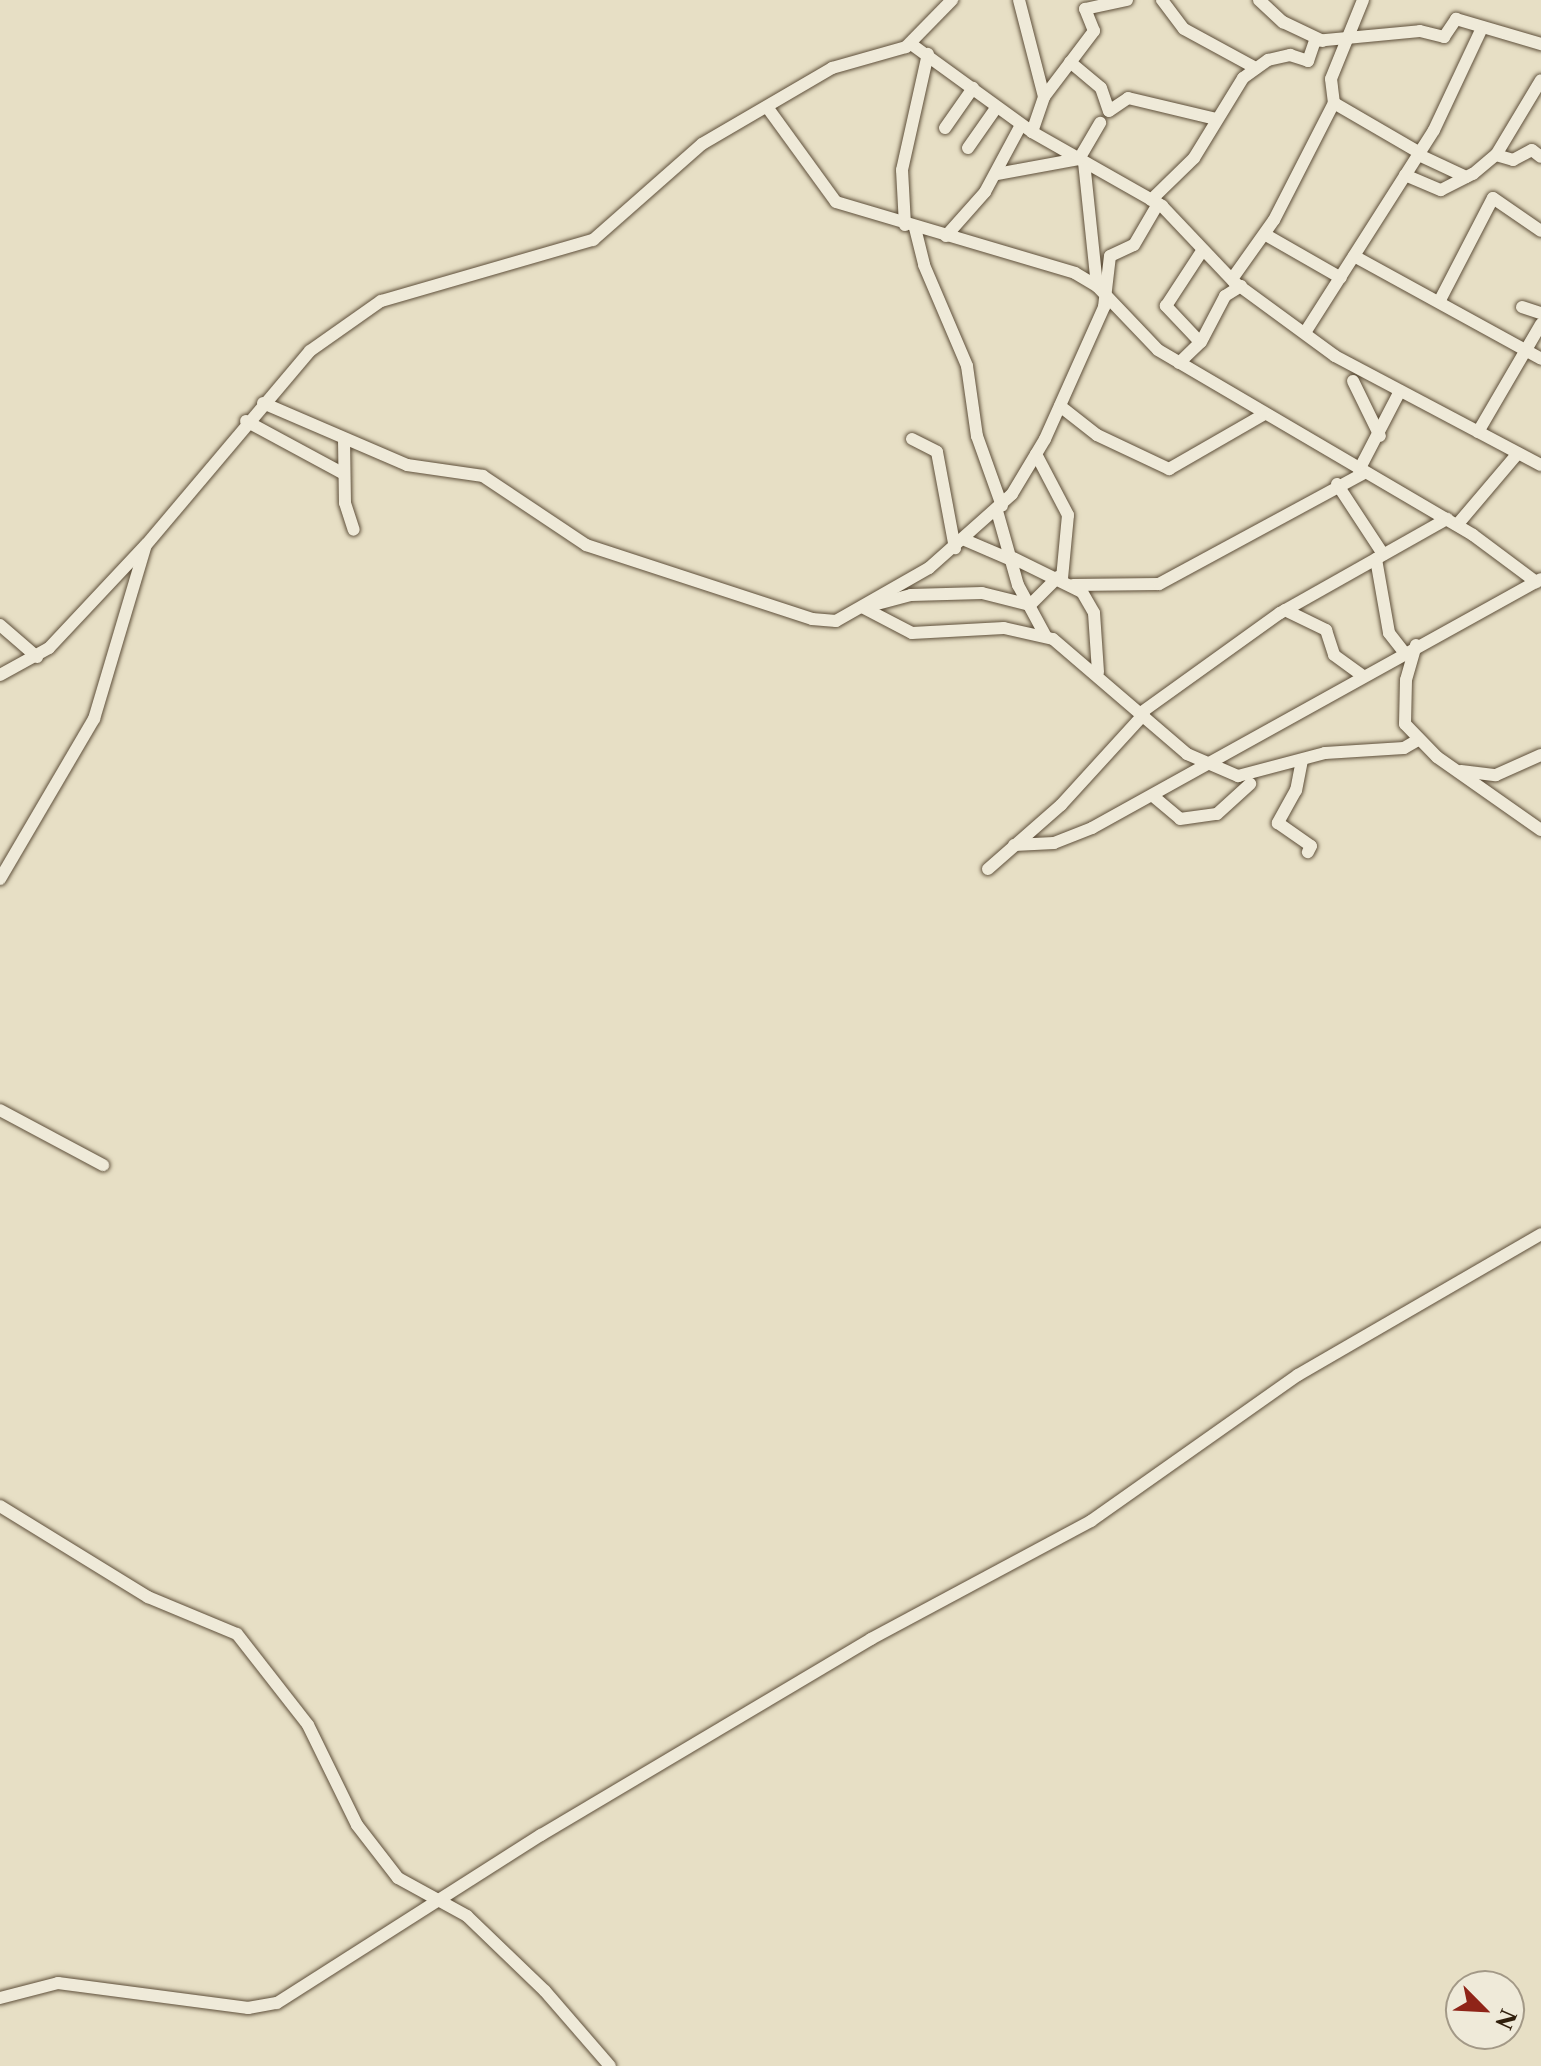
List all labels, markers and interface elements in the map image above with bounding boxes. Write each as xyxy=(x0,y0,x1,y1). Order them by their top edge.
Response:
north arrow xyxy=(1445,1970,1525,2050)
text: N xyxy=(1489,2005,1522,2033)

